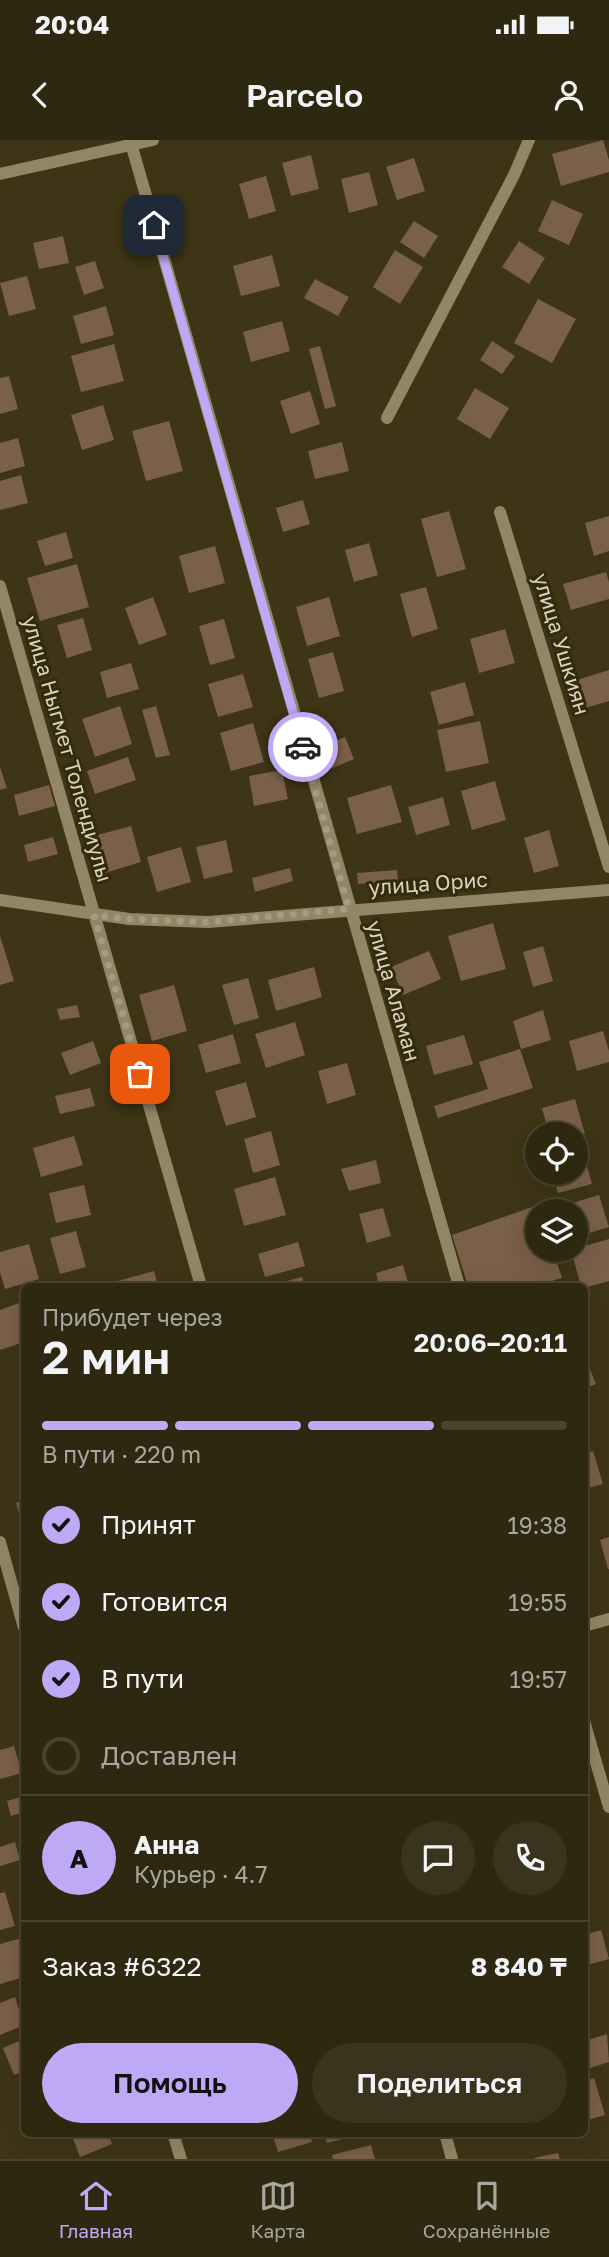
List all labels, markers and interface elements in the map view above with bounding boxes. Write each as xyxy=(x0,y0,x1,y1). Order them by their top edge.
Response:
text: 20:04 xyxy=(35,9,109,40)
icon: back xyxy=(21,76,59,114)
text: Parcelo xyxy=(246,76,363,114)
icon: person xyxy=(550,76,588,114)
pin xyxy=(124,195,184,255)
icon: home xyxy=(135,206,173,244)
street label: улица Ушкиян xyxy=(528,570,596,718)
street label: улица Ныгмет Толендиулы xyxy=(17,613,118,885)
courier xyxy=(268,712,338,782)
icon: car xyxy=(284,728,322,766)
street label: улица Орис xyxy=(367,866,488,900)
street label: улица Аламан xyxy=(361,917,426,1064)
pin xyxy=(110,1044,170,1104)
icon: bag xyxy=(121,1055,159,1093)
map controls xyxy=(525,1122,588,1262)
button: locate xyxy=(525,1122,588,1185)
button: layers xyxy=(525,1199,588,1262)
text: Прибудет через xyxy=(42,1303,223,1331)
text: 20:06–20:11 xyxy=(414,1327,567,1358)
text: 2 мин xyxy=(42,1329,170,1384)
text: В пути · 220 m xyxy=(42,1440,201,1468)
icon: check xyxy=(42,1506,80,1544)
text: Принят xyxy=(101,1509,196,1540)
text: 19:38 xyxy=(508,1511,567,1539)
icon: check xyxy=(42,1583,80,1621)
text: Готовится xyxy=(101,1586,228,1617)
text: 19:55 xyxy=(508,1588,567,1616)
icon: check xyxy=(42,1660,80,1698)
text: В пути xyxy=(101,1663,184,1694)
text: 19:57 xyxy=(510,1665,567,1693)
text: Доставлен xyxy=(101,1740,237,1771)
button: chat xyxy=(401,1821,475,1895)
button: phone xyxy=(493,1821,567,1895)
text: Анна xyxy=(134,1829,199,1860)
text: А xyxy=(70,1843,88,1874)
text: Курьер · 4.7 xyxy=(134,1860,268,1888)
text: Заказ #6322 xyxy=(42,1951,202,1982)
text: 8 840 ₸ xyxy=(471,1951,567,1982)
button: Помощь xyxy=(42,2043,298,2123)
button: Поделиться xyxy=(312,2043,567,2123)
tab: Главная xyxy=(59,2177,133,2242)
tab: Карта xyxy=(250,2177,305,2242)
tab: Сохранённые xyxy=(423,2177,550,2242)

